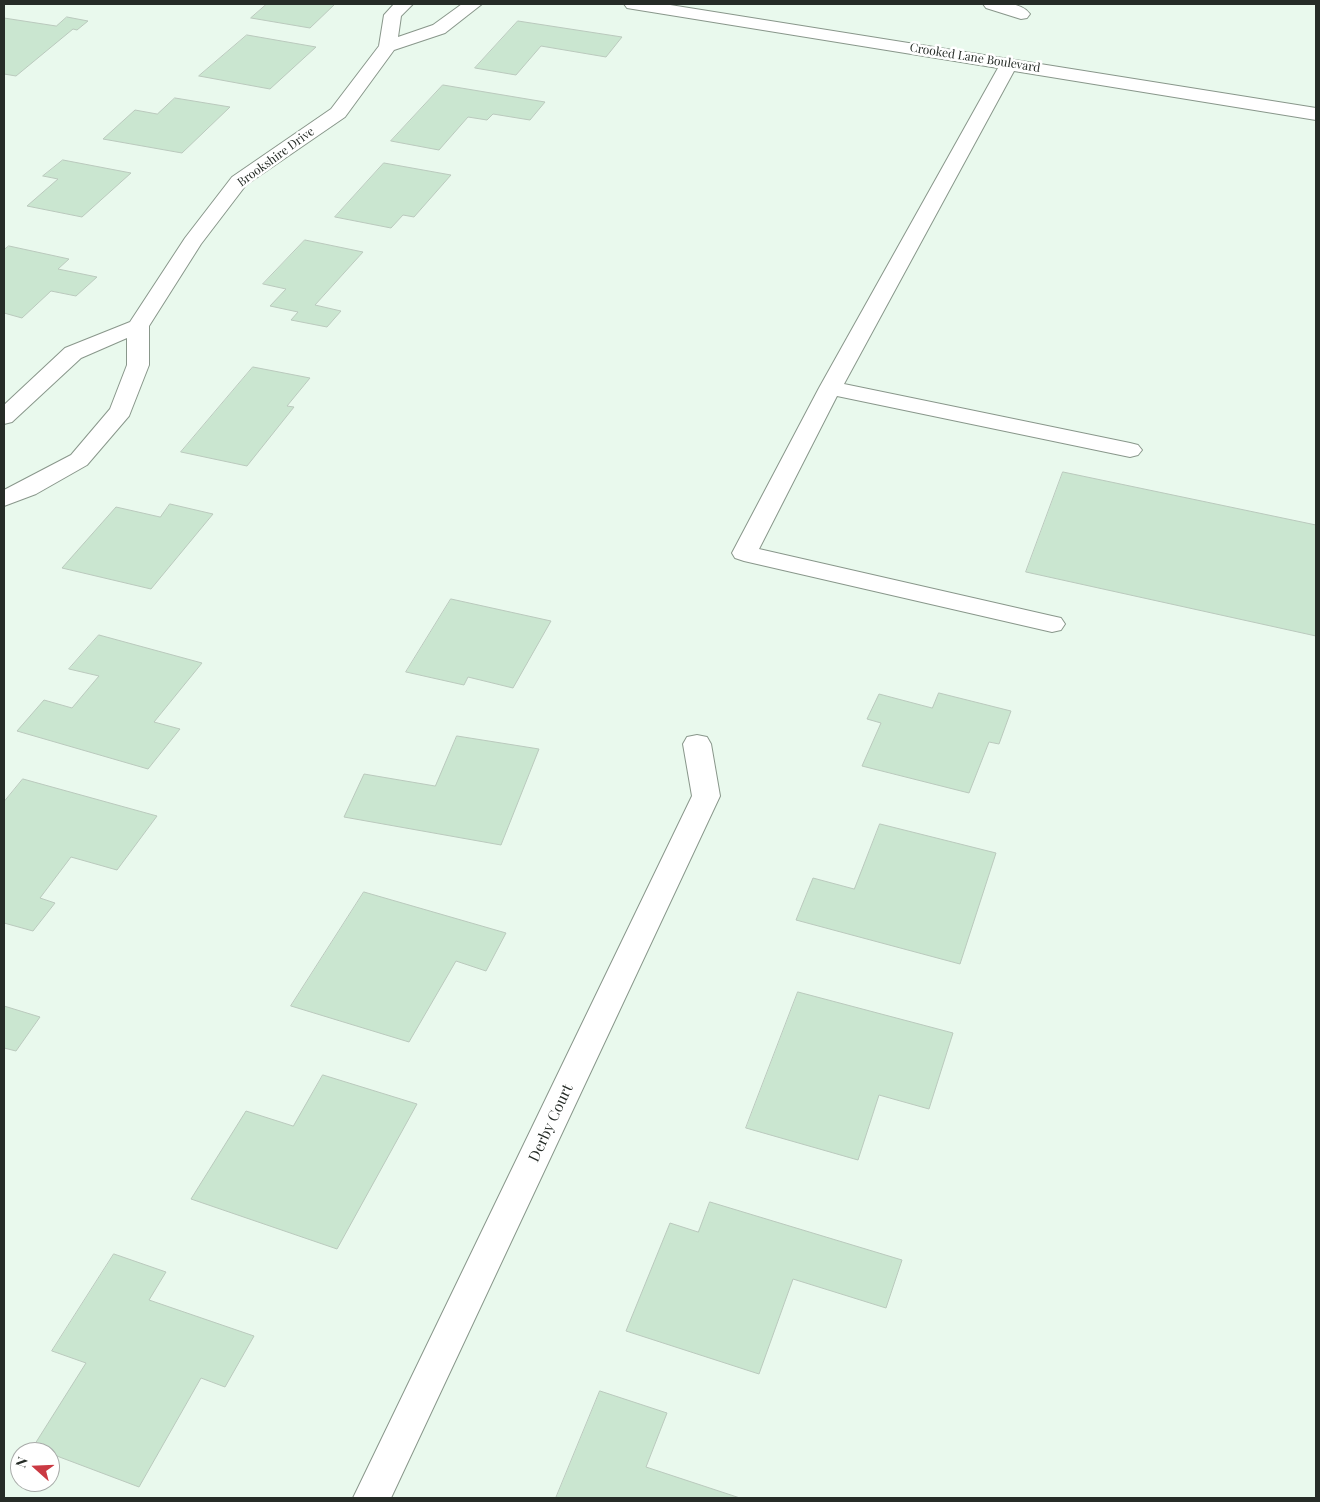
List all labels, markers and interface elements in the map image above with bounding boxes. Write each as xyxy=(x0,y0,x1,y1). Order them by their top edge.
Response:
street label: Crooked Lane Boulevard xyxy=(909,41,1041,75)
street label: Brookshire Drive xyxy=(235,124,317,190)
street label: Derby Court xyxy=(525,1081,577,1165)
north arrow xyxy=(10,1442,60,1492)
text: N xyxy=(11,1454,32,1470)

